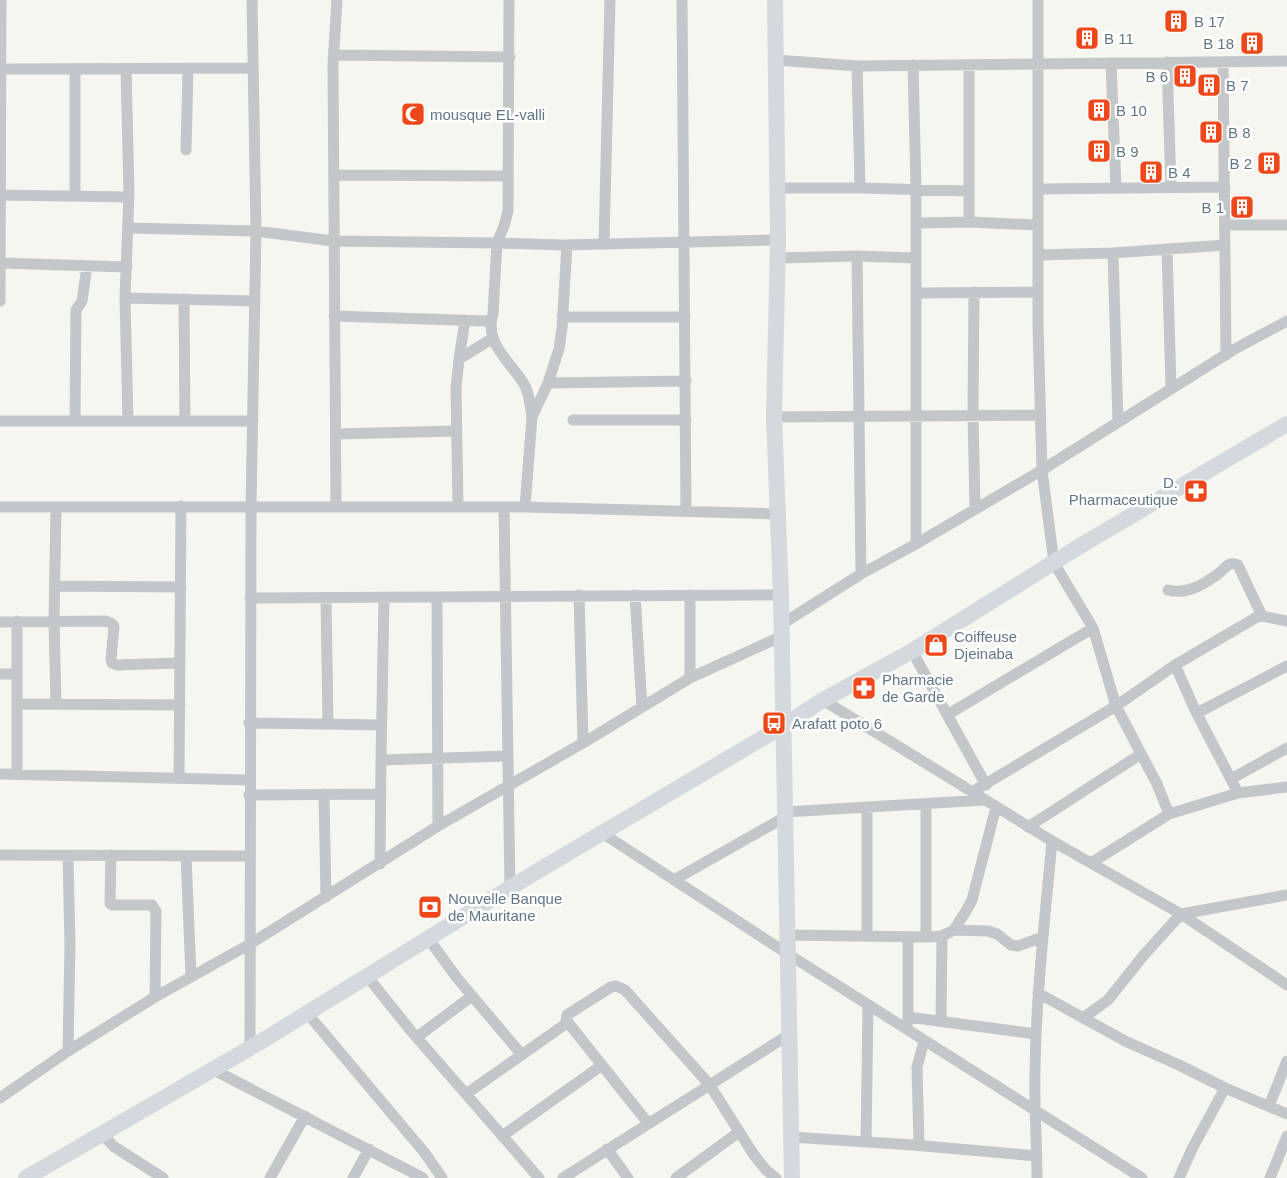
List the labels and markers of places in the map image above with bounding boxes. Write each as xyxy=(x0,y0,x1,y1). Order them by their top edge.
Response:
building icon: B 17 xyxy=(1163,8,1189,34)
place label: B 17 xyxy=(1194,13,1225,30)
building icon: B 11 xyxy=(1074,25,1100,51)
place label: B 11 xyxy=(1104,30,1134,47)
building icon: B 18 xyxy=(1239,30,1265,56)
place label: B 18 xyxy=(1203,35,1234,52)
building icon: B 6 xyxy=(1172,63,1198,89)
place label: B 6 xyxy=(1145,68,1168,85)
building icon: B 7 xyxy=(1196,72,1222,98)
place label: B 7 xyxy=(1226,77,1249,94)
building icon: B 10 xyxy=(1086,97,1112,123)
mosque icon: mousque EL-valli xyxy=(400,101,426,127)
place label: B 10 xyxy=(1116,102,1147,119)
place label: mousque EL-valli xyxy=(430,106,545,123)
building icon: B 8 xyxy=(1198,119,1224,145)
place label: B 8 xyxy=(1228,124,1251,141)
building icon: B 9 xyxy=(1086,138,1112,164)
place label: B 9 xyxy=(1116,143,1139,160)
building icon: B 2 xyxy=(1256,150,1282,176)
place label: B 2 xyxy=(1229,155,1252,172)
building icon: B 4 xyxy=(1138,159,1164,185)
place label: B 4 xyxy=(1168,164,1191,181)
building icon: B 1 xyxy=(1229,194,1255,220)
place label: B 1 xyxy=(1201,199,1224,216)
place label: D. Pharmaceutique xyxy=(1069,474,1178,508)
pharmacy icon: D. Pharmaceutique xyxy=(1183,478,1209,504)
place label: Coiffeuse Djeinaba xyxy=(954,628,1017,662)
shop icon: Coiffeuse Djeinaba xyxy=(923,632,949,658)
place label: Pharmacie de Garde xyxy=(882,671,954,705)
pharmacy icon: Pharmacie de Garde xyxy=(851,675,877,701)
bus stop icon: Arafatt poto 6 xyxy=(761,710,787,736)
place label: Arafatt poto 6 xyxy=(792,715,882,732)
place label: Nouvelle Banque de Mauritane xyxy=(448,890,562,924)
bank icon: Nouvelle Banque de Mauritane xyxy=(417,894,443,920)

